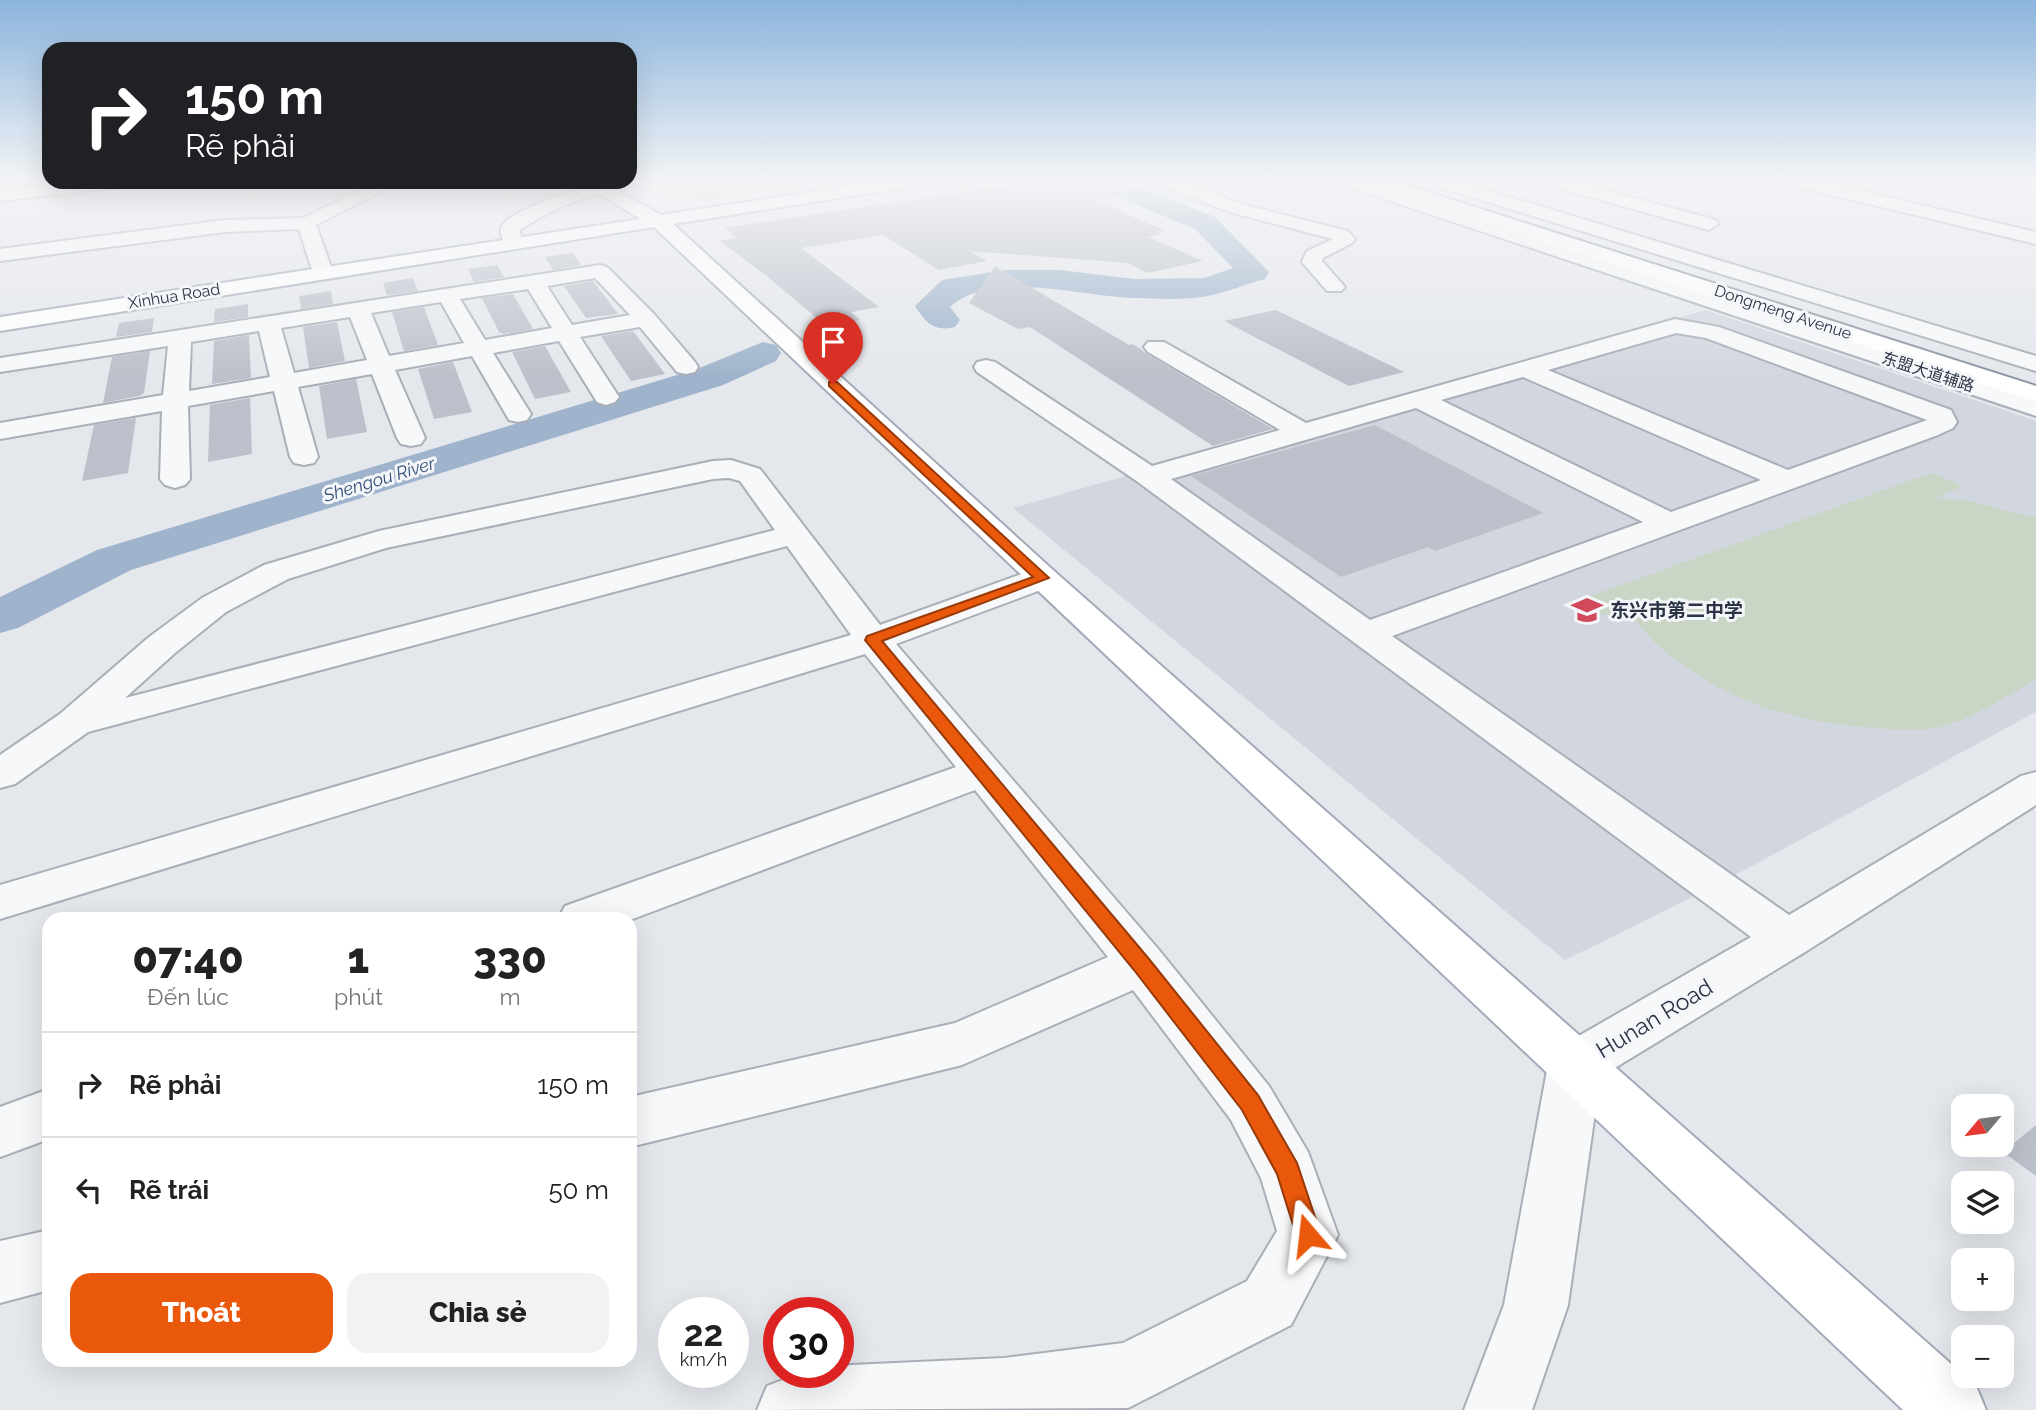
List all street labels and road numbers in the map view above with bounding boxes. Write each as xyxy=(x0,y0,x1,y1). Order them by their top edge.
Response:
street label: Xinhua Road xyxy=(127,279,221,313)
street label: Dongmeng Avenue xyxy=(1712,281,1854,343)
street label: 东盟大道辅路 xyxy=(1879,348,1977,396)
street label: Hunan Road xyxy=(1591,973,1717,1063)

